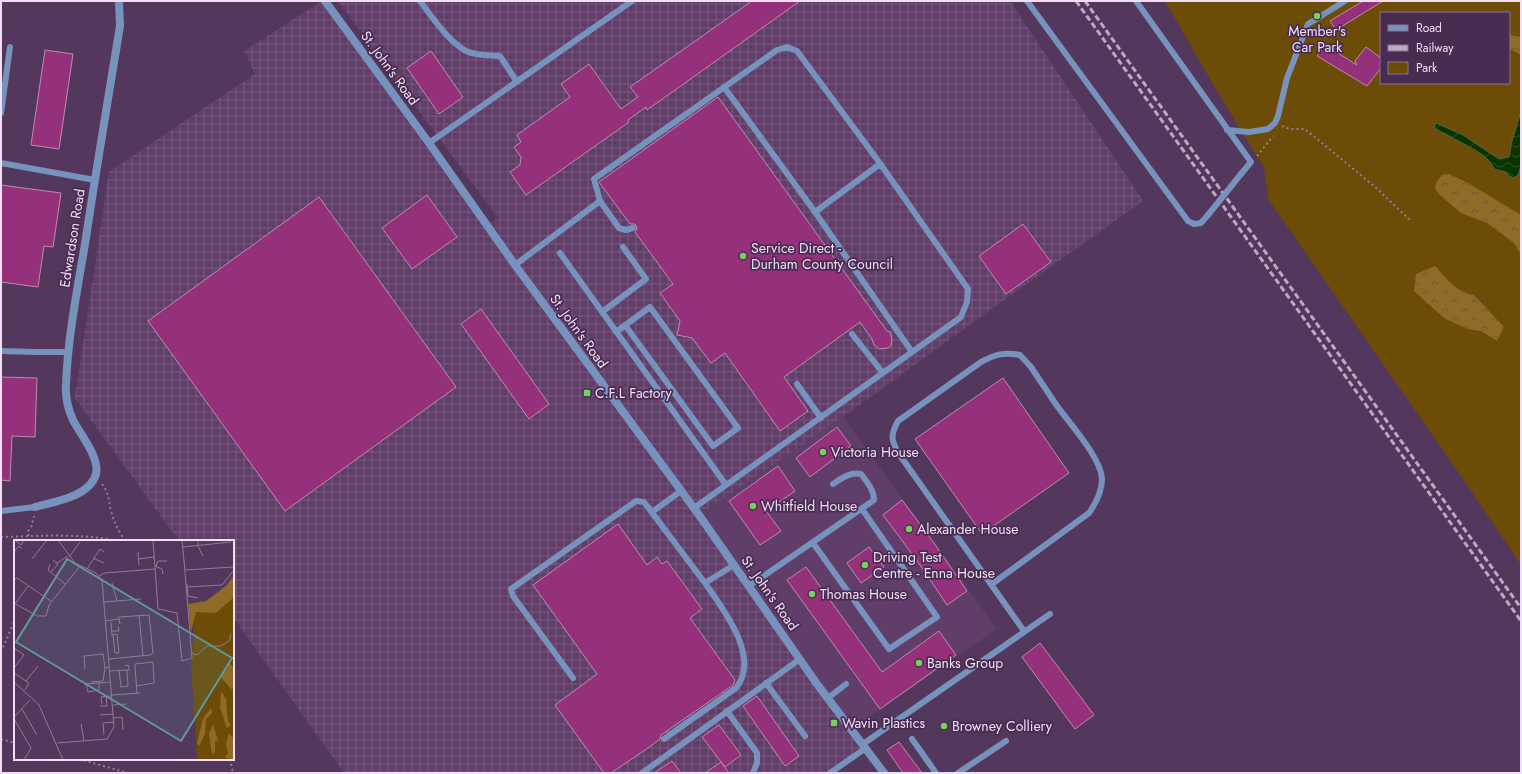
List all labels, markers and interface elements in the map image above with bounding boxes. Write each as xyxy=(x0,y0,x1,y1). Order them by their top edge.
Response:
marker: Member's Car Park xyxy=(1312,11,1322,21)
legend xyxy=(1380,12,1510,84)
text: Road xyxy=(1416,19,1442,37)
place label: Member's Car Park xyxy=(1288,21,1346,57)
street label: St. John's Road xyxy=(356,27,424,109)
text: Railway xyxy=(1416,39,1454,57)
text: Park xyxy=(1416,59,1438,77)
street label: Edwardson Road xyxy=(54,187,90,289)
place label: Service Direct - Durham County Council xyxy=(751,238,893,274)
marker: Service Direct - Durham County Council xyxy=(738,251,748,261)
street label: St. John's Road xyxy=(545,290,613,372)
place label: C.F.L Factory xyxy=(595,383,673,403)
marker: C.F.L Factory xyxy=(582,388,592,398)
place label: Victoria House xyxy=(831,442,919,462)
marker: Victoria House xyxy=(818,447,828,457)
place label: Whitfield House xyxy=(761,496,857,516)
marker: Whitfield House xyxy=(748,501,758,511)
place label: Alexander House xyxy=(917,519,1018,539)
marker: Alexander House xyxy=(904,524,914,534)
inset map xyxy=(14,540,234,760)
place label: Driving Test Centre - Enna House xyxy=(873,547,995,583)
street label: St. John's Road xyxy=(737,551,803,635)
marker: Driving Test Centre - Enna House xyxy=(860,560,870,570)
place label: Thomas House xyxy=(820,584,907,604)
marker: Thomas House xyxy=(807,589,817,599)
place label: Banks Group xyxy=(927,653,1003,673)
marker: Banks Group xyxy=(914,658,924,668)
place label: Wavin Plastics xyxy=(842,713,925,733)
place label: Browney Colliery xyxy=(952,716,1053,736)
marker: Wavin Plastics xyxy=(829,718,839,728)
marker: Browney Colliery xyxy=(939,721,949,731)

